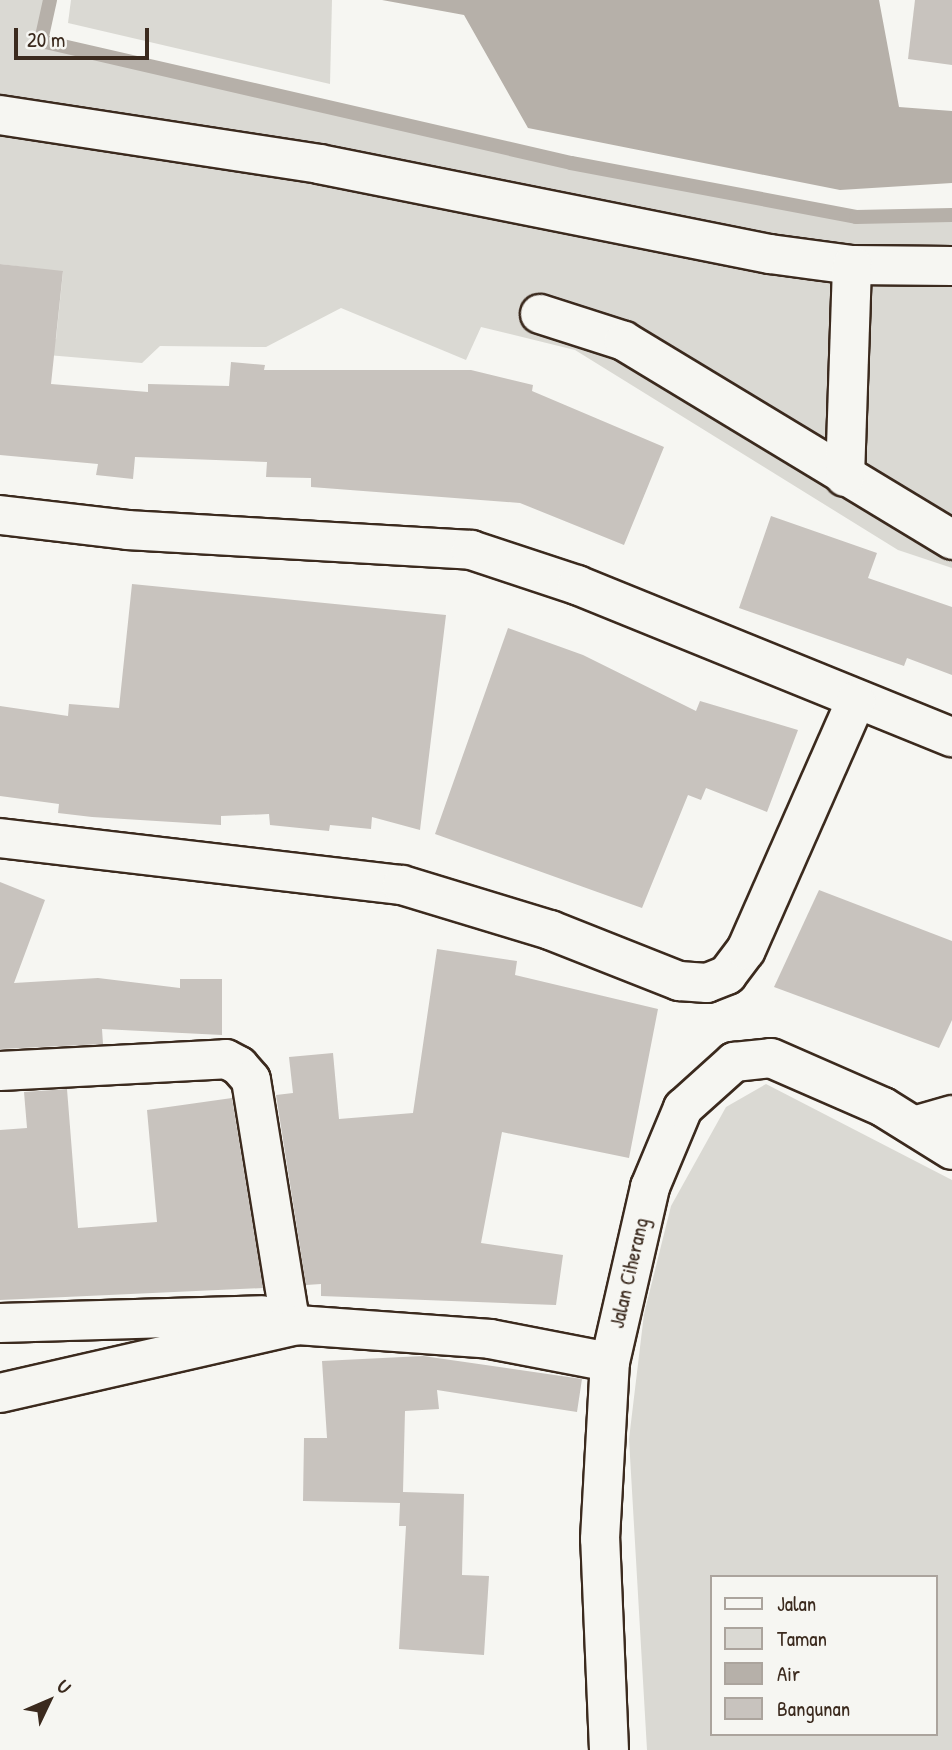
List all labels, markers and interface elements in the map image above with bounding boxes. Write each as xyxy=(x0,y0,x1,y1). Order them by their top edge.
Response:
scale bar xyxy=(18,14,152,58)
text: 20 m xyxy=(27,25,65,54)
street label: Jalan Ciherang xyxy=(604,1215,654,1331)
legend xyxy=(710,1575,938,1736)
text: Jalan xyxy=(777,1589,816,1618)
text: Taman xyxy=(777,1624,827,1653)
text: Air xyxy=(777,1659,800,1688)
north arrow xyxy=(14,1666,84,1736)
text: U xyxy=(51,1674,77,1699)
text: Bangunan xyxy=(777,1694,850,1723)

